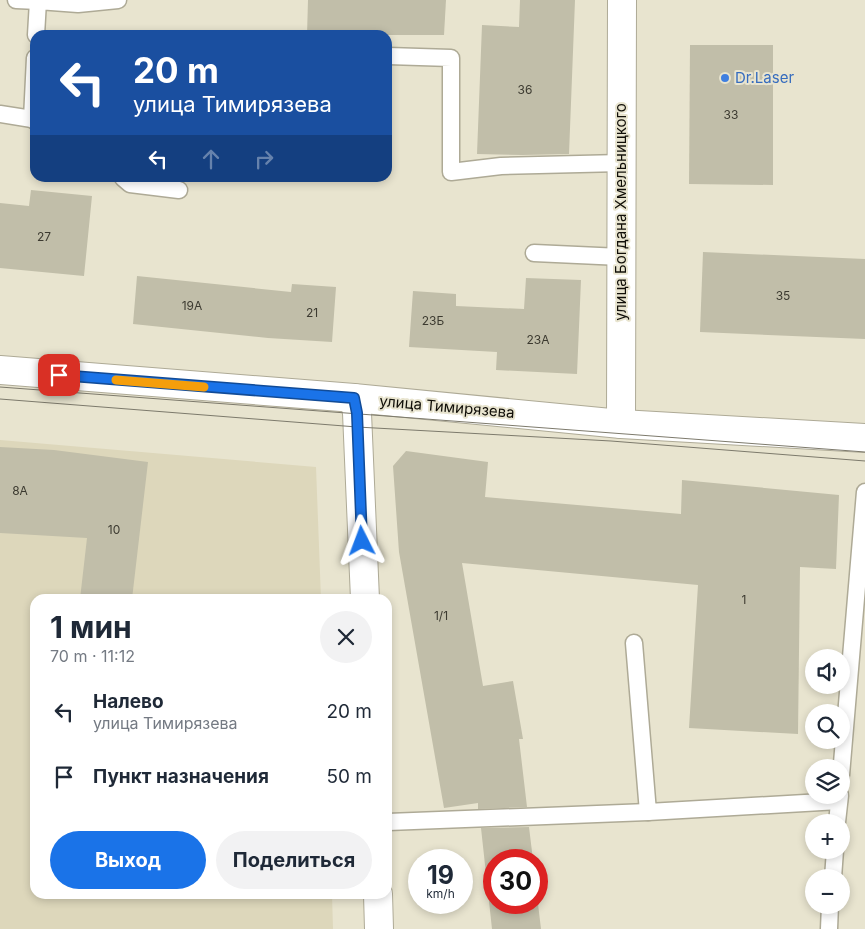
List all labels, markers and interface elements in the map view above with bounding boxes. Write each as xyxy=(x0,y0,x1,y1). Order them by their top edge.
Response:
text: 20 m xyxy=(133,49,219,91)
icon: left xyxy=(50,50,115,115)
place label: Dr.Laser xyxy=(735,68,794,87)
marker: Dr.Laser xyxy=(719,72,731,84)
house number: 36 xyxy=(518,82,532,97)
text: улица Тимирязева xyxy=(133,91,332,117)
street label: улица Богдана Хмельницкого xyxy=(611,103,630,321)
house number: 33 xyxy=(724,107,738,122)
icon: left xyxy=(144,145,172,173)
icon: ahead xyxy=(197,145,225,173)
icon: right xyxy=(250,145,278,173)
house number: 27 xyxy=(37,229,51,244)
house number: 35 xyxy=(776,288,790,303)
house number: 19А xyxy=(182,298,202,313)
house number: 21 xyxy=(306,305,318,320)
house number: 23Б xyxy=(422,313,444,328)
house number: 23А xyxy=(526,332,550,347)
pin xyxy=(38,354,80,396)
icon: arrive xyxy=(45,361,73,389)
street label: улица Тимирязева xyxy=(379,391,515,422)
house number: 8А xyxy=(12,483,28,498)
position arrow xyxy=(335,514,387,566)
house number: 10 xyxy=(108,522,120,537)
house number: 1 xyxy=(742,592,746,607)
house number: 1/1 xyxy=(434,608,448,623)
text: 1 мин xyxy=(50,609,132,645)
button: close xyxy=(320,611,372,663)
text: 70 m · 11:12 xyxy=(50,646,135,666)
map controls xyxy=(805,649,850,914)
button: sound xyxy=(805,649,850,694)
text: Налево xyxy=(93,690,164,713)
icon: left xyxy=(50,698,78,726)
text: 20 m xyxy=(326,700,372,723)
button: search xyxy=(805,704,850,749)
text: улица Тимирязева xyxy=(93,713,238,733)
button: layers xyxy=(805,759,850,804)
icon: arrive xyxy=(50,763,78,791)
text: Пункт назначения xyxy=(93,765,269,788)
text: 50 m xyxy=(326,765,372,788)
button: + xyxy=(805,814,850,859)
button: Выход xyxy=(50,831,206,889)
button: Поделиться xyxy=(216,831,372,889)
speed limit sign: 30 xyxy=(483,849,548,914)
text: 19 xyxy=(427,860,454,890)
button: − xyxy=(805,869,850,914)
text: km/h xyxy=(426,886,455,901)

